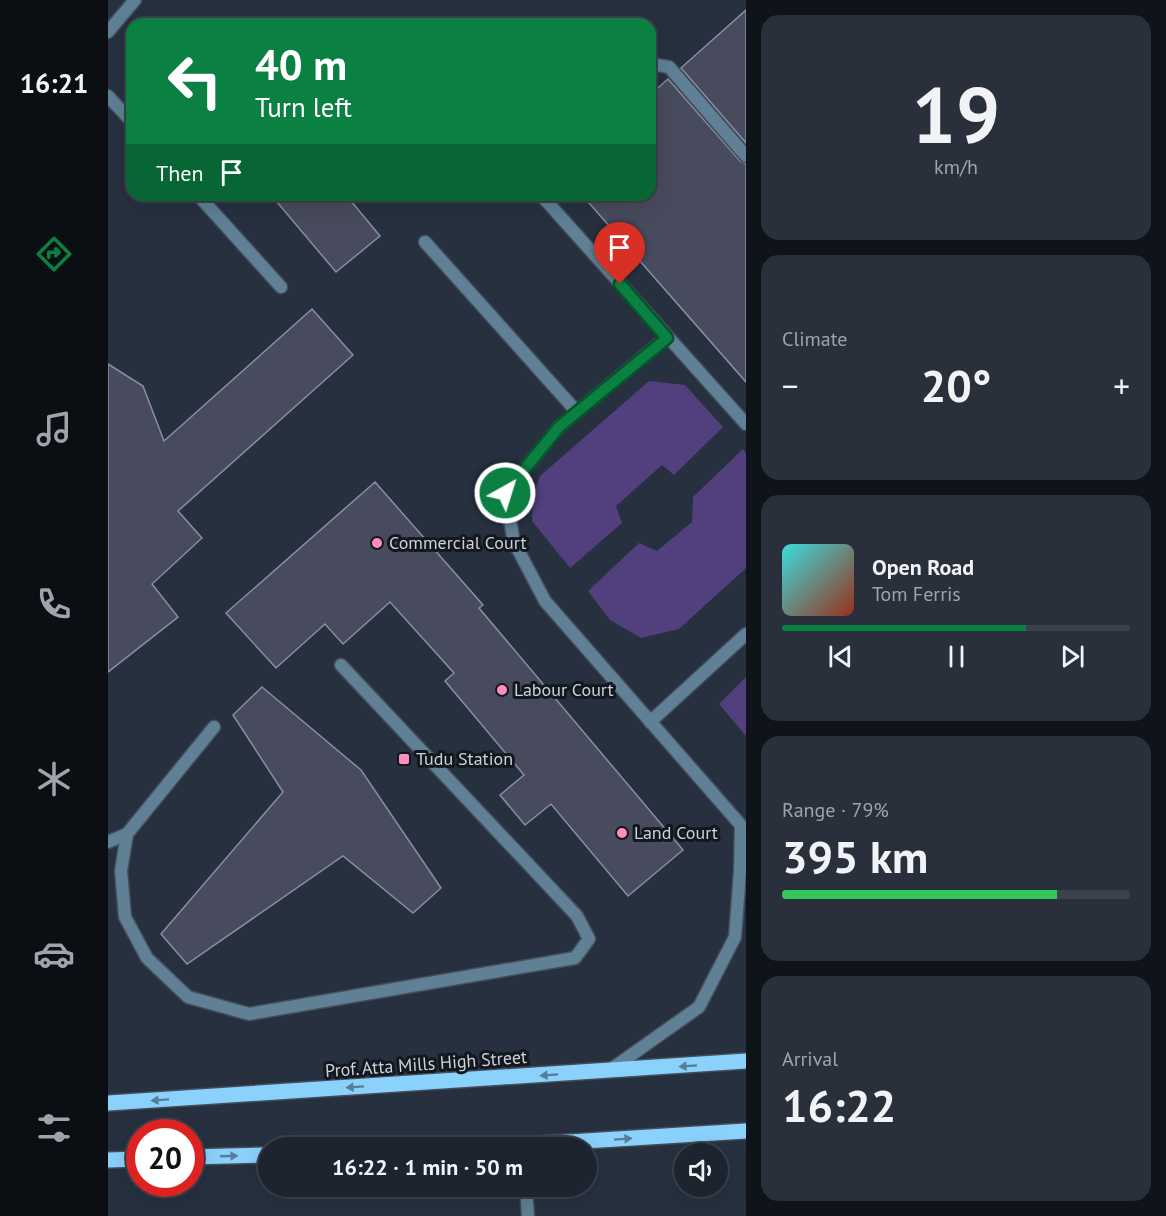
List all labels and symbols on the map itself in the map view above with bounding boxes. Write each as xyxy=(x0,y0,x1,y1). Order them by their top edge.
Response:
pin xyxy=(594,222,645,284)
position arrow xyxy=(473,461,537,525)
place label: Commercial Court xyxy=(389,531,526,554)
marker: Commercial Court xyxy=(370,536,384,550)
place label: Labour Court xyxy=(514,678,614,701)
marker: Labour Court xyxy=(495,683,509,697)
place label: Tudu Station xyxy=(416,747,513,770)
marker: Tudu Station xyxy=(397,752,411,766)
place label: Land Court xyxy=(634,821,718,844)
marker: Land Court xyxy=(615,826,629,840)
street label: Prof. Atta Mills High Street xyxy=(324,1045,528,1082)
one-way arrow xyxy=(678,1061,697,1070)
one-way arrow xyxy=(540,1071,559,1080)
one-way arrow xyxy=(345,1083,364,1092)
one-way arrow xyxy=(151,1095,170,1104)
speed limit sign: 20 xyxy=(126,1119,204,1197)
one-way arrow xyxy=(614,1134,633,1144)
one-way arrow xyxy=(220,1151,239,1161)

